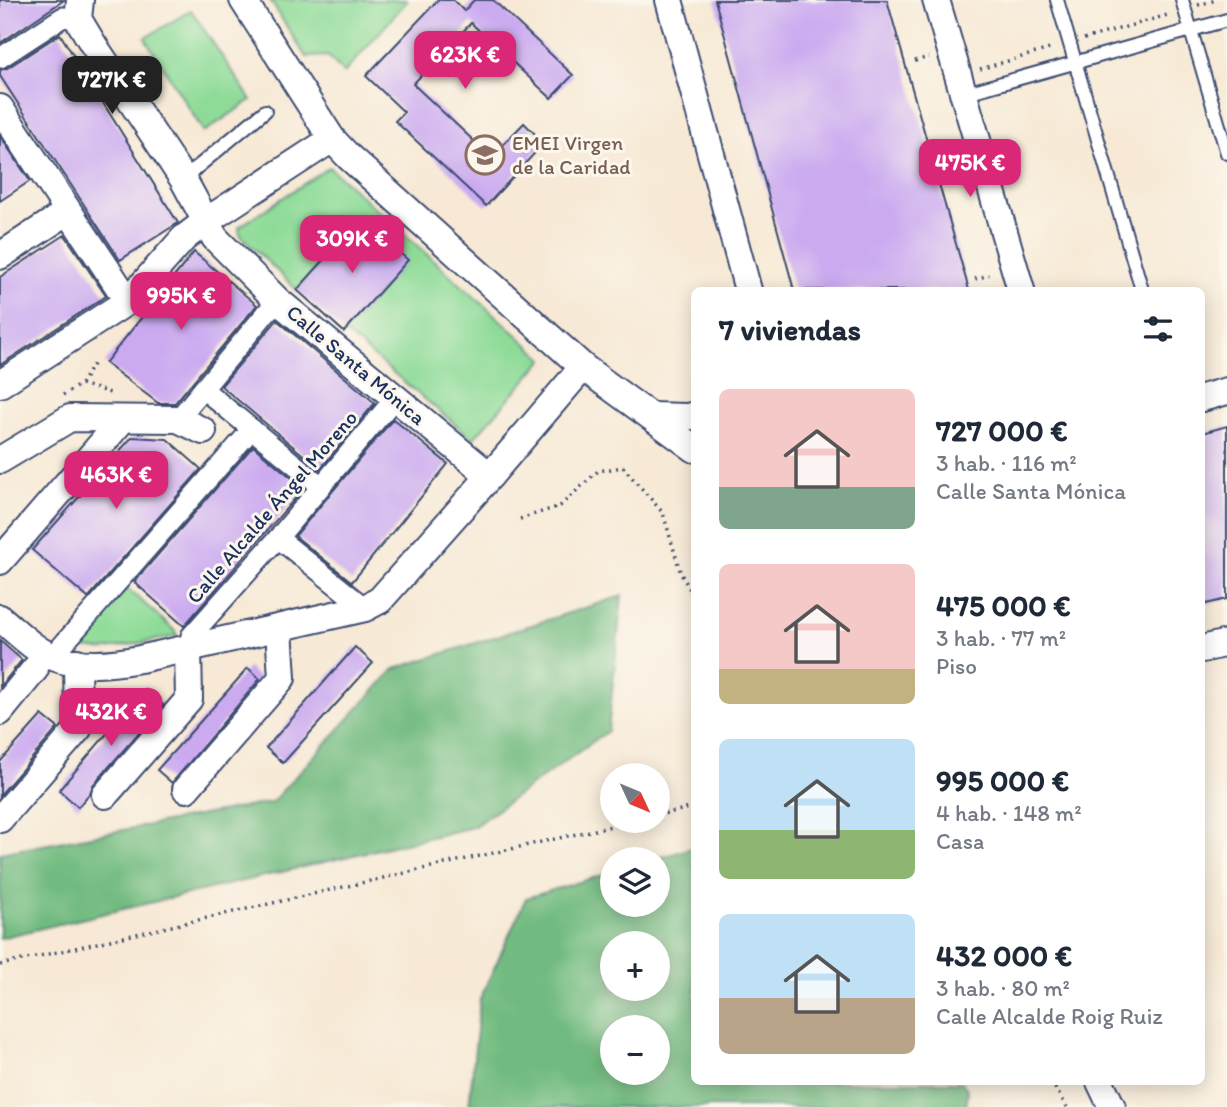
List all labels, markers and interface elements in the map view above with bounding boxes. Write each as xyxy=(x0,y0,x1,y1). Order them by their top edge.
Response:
pin: 623K € xyxy=(408,32,522,91)
text: 623K € xyxy=(430,40,500,68)
pin: 727K € xyxy=(55,57,169,116)
text: 727K € xyxy=(78,65,146,93)
place label: EMEI Virgen de la Caridad xyxy=(512,130,631,179)
school or university icon: EMEI Virgen de la Caridad xyxy=(464,134,506,176)
pin: 475K € xyxy=(913,140,1027,199)
text: 475K € xyxy=(935,148,1005,176)
pin: 309K € xyxy=(295,216,409,275)
text: 309K € xyxy=(316,224,388,252)
pin: 995K € xyxy=(124,272,238,332)
text: 995K € xyxy=(146,281,216,309)
street label: Calle Santa Mónica xyxy=(282,299,431,430)
icon: filters xyxy=(1139,310,1177,348)
text: 7 viviendas xyxy=(719,311,861,348)
street label: Calle Alcalde Ángel Moreno xyxy=(181,405,362,608)
text: 727 000 € xyxy=(936,412,1068,449)
icon: home xyxy=(775,417,859,501)
text: 3 hab. · 116 m² xyxy=(936,449,1077,477)
pin: 463K € xyxy=(59,452,173,511)
text: 463K € xyxy=(80,460,152,488)
text: Calle Santa Mónica xyxy=(936,477,1126,505)
text: 475 000 € xyxy=(936,587,1071,624)
icon: home xyxy=(775,592,859,676)
text: 3 hab. · 77 m² xyxy=(936,624,1066,652)
text: Piso xyxy=(936,652,977,680)
pin: 432K € xyxy=(54,688,168,748)
text: 432K € xyxy=(75,697,147,725)
text: 995 000 € xyxy=(936,762,1069,799)
north arrow xyxy=(600,763,670,833)
map controls xyxy=(600,763,670,1085)
icon: home xyxy=(775,767,859,851)
text: 4 hab. · 148 m² xyxy=(936,799,1082,827)
text: Casa xyxy=(936,827,984,855)
button: layers xyxy=(600,847,670,917)
button: + xyxy=(600,931,670,1001)
text: 432 000 € xyxy=(936,937,1072,974)
icon: home xyxy=(775,942,859,1026)
text: 3 hab. · 80 m² xyxy=(936,974,1070,1002)
text: Calle Alcalde Roig Ruiz xyxy=(936,1002,1163,1030)
button: − xyxy=(600,1015,670,1085)

